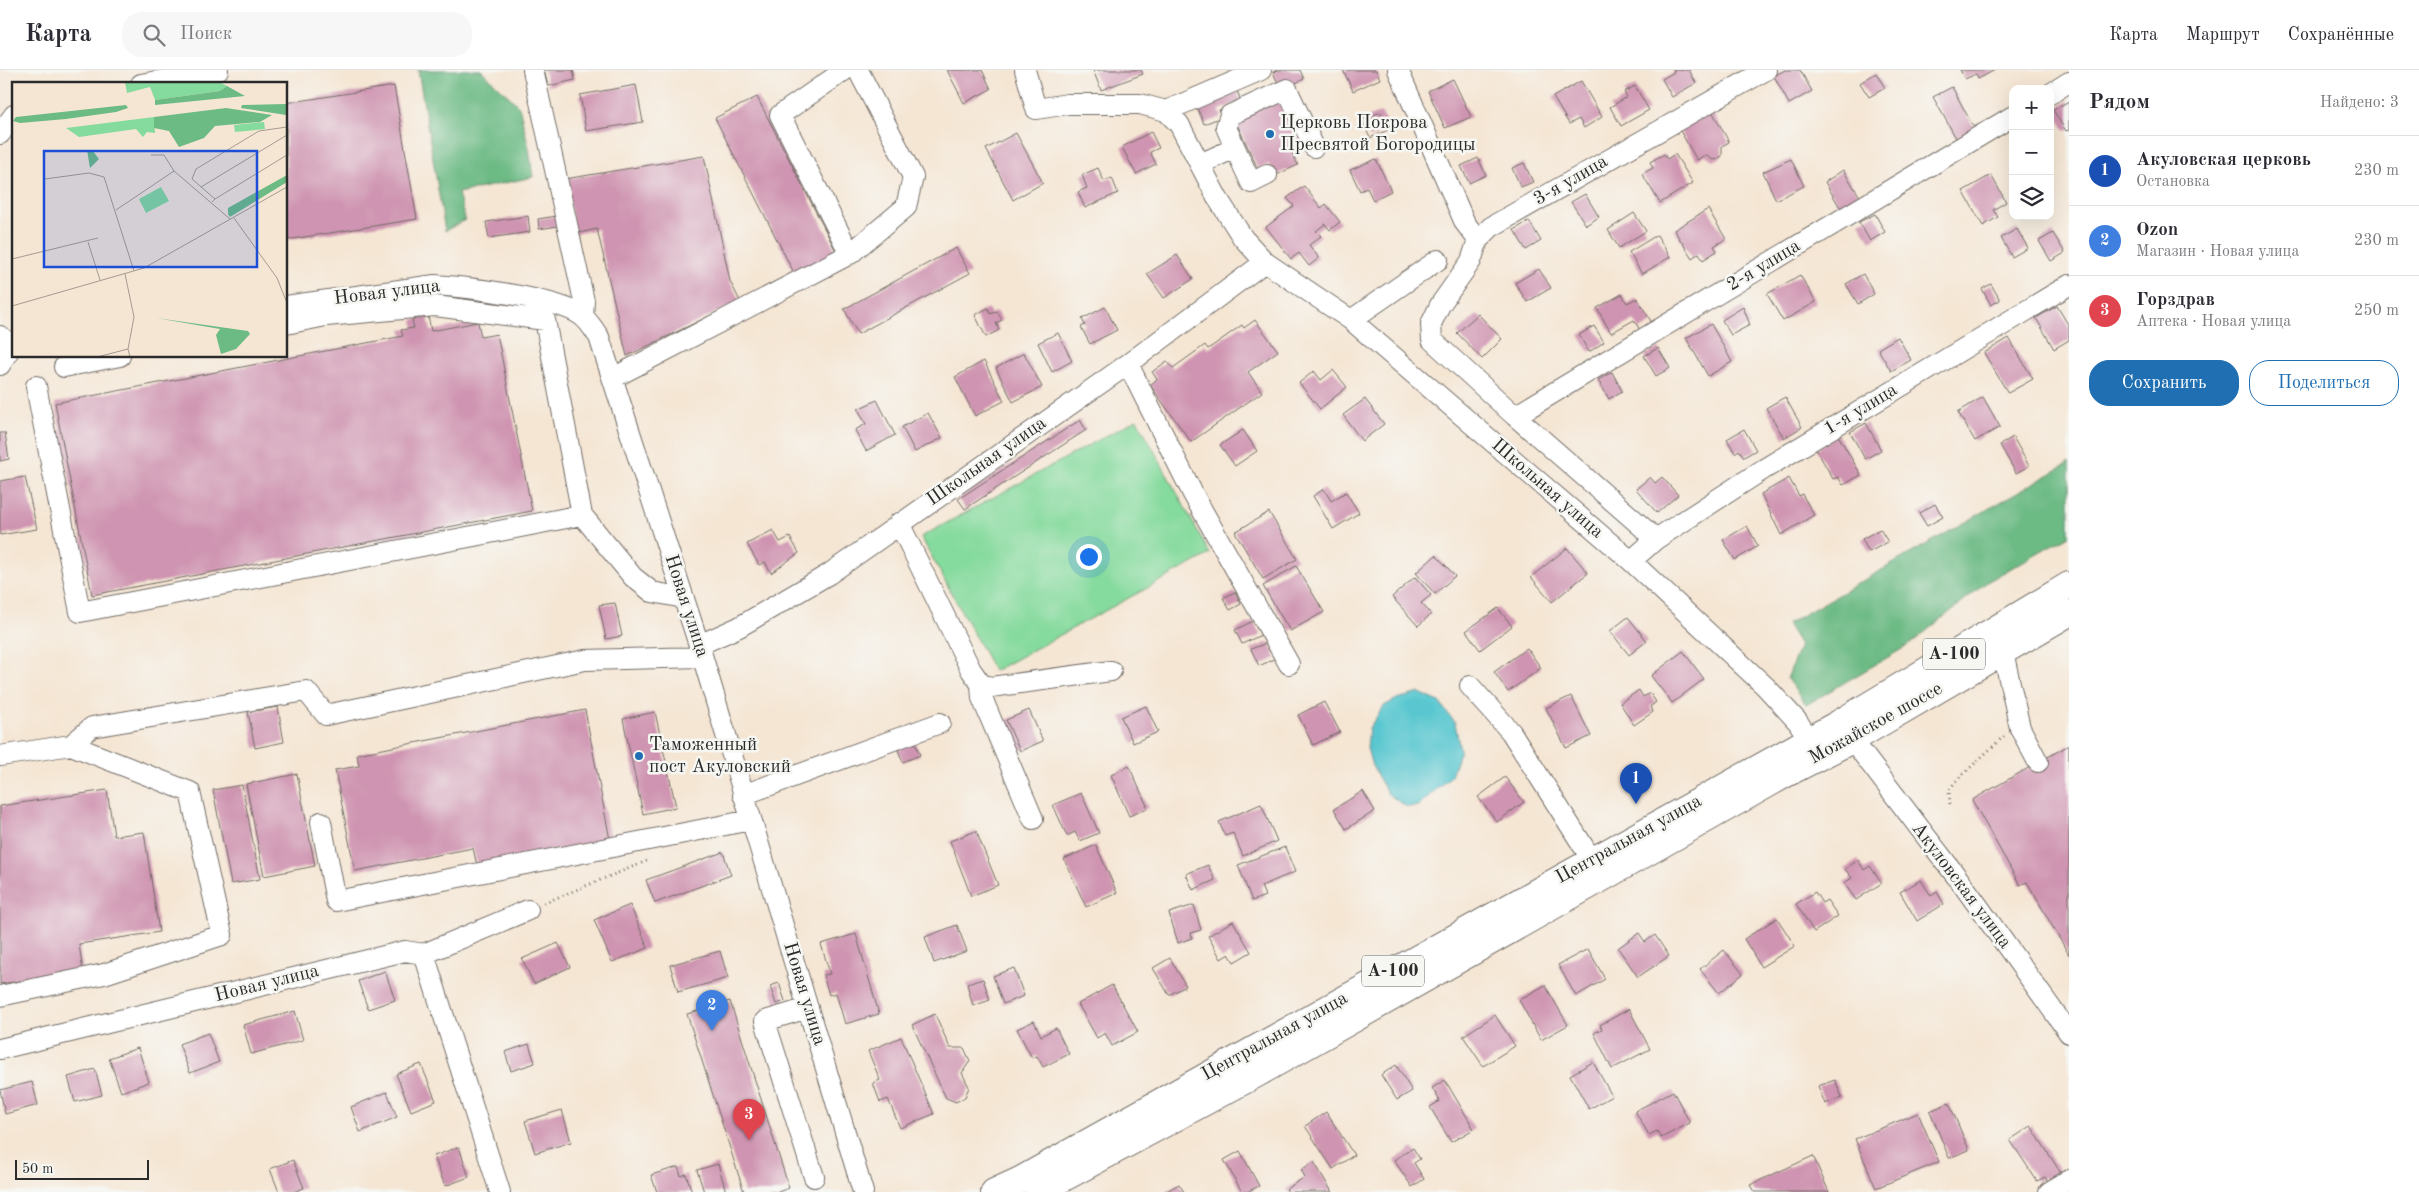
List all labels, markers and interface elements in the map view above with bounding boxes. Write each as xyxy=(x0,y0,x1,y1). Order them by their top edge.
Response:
search box xyxy=(122,12,472,57)
icon: search xyxy=(140,21,168,49)
text: Карта xyxy=(25,23,92,47)
text: Поиск xyxy=(180,25,232,44)
text: Карта xyxy=(2109,26,2158,44)
text: Маршрут xyxy=(2186,26,2260,44)
text: Сохранённые xyxy=(2288,26,2394,44)
inset map xyxy=(12,82,288,358)
map controls xyxy=(2009,85,2054,220)
button: + xyxy=(2009,85,2054,130)
text: Рядом xyxy=(2089,92,2150,113)
text: Найдено: 3 xyxy=(2320,95,2399,111)
place label: Церковь Покрова Пресвятой Богородицы xyxy=(1280,114,1476,155)
marker: Церковь Покрова Пресвятой Богородицы xyxy=(1264,128,1276,140)
button: − xyxy=(2009,130,2054,175)
text: Акуловская церковь xyxy=(2136,151,2311,170)
street label: 3-я улица xyxy=(1531,152,1612,210)
text: 1 xyxy=(2100,163,2110,179)
text: 230 m xyxy=(2354,163,2399,179)
text: Остановка xyxy=(2136,174,2210,190)
button: layers xyxy=(2009,175,2054,220)
text: Ozon xyxy=(2136,221,2178,240)
text: 2 xyxy=(2100,233,2110,249)
text: 230 m xyxy=(2354,233,2399,249)
street label: 2-я улица xyxy=(1724,236,1804,295)
text: Магазин · Новая улица xyxy=(2136,244,2299,260)
street label: Новая улица xyxy=(333,277,442,309)
text: Горздрав xyxy=(2136,291,2215,310)
text: 3 xyxy=(2100,303,2110,319)
text: 250 m xyxy=(2354,303,2399,319)
text: Аптека · Новая улица xyxy=(2136,314,2291,330)
button: Сохранить xyxy=(2089,360,2239,406)
button: Поделиться xyxy=(2249,360,2399,406)
street label: 1-я улица xyxy=(1821,380,1901,439)
street label: Школьная улица xyxy=(924,413,1051,510)
street label: Школьная улица xyxy=(1488,436,1607,543)
your location xyxy=(1076,544,1102,570)
street label: Новая улица xyxy=(660,552,712,660)
road number: А-100 xyxy=(1923,638,1985,670)
street label: Можайское шоссе xyxy=(1806,680,1946,768)
place label: Таможенный пост Акуловский xyxy=(649,736,791,777)
marker: Таможенный пост Акуловский xyxy=(633,750,645,762)
pin: 1 xyxy=(1620,763,1652,804)
street label: Центральная улица xyxy=(1553,792,1706,888)
street label: Акуловская улица xyxy=(1908,820,2015,953)
street label: Новая улица xyxy=(779,940,829,1048)
road number: А-100 xyxy=(1362,956,1424,986)
street label: Новая улица xyxy=(213,962,322,1006)
street label: Центральная улица xyxy=(1199,989,1352,1085)
pin: 2 xyxy=(696,990,728,1031)
pin: 3 xyxy=(733,1099,765,1140)
scale bar xyxy=(15,1157,149,1180)
text: 50 m xyxy=(22,1162,53,1176)

